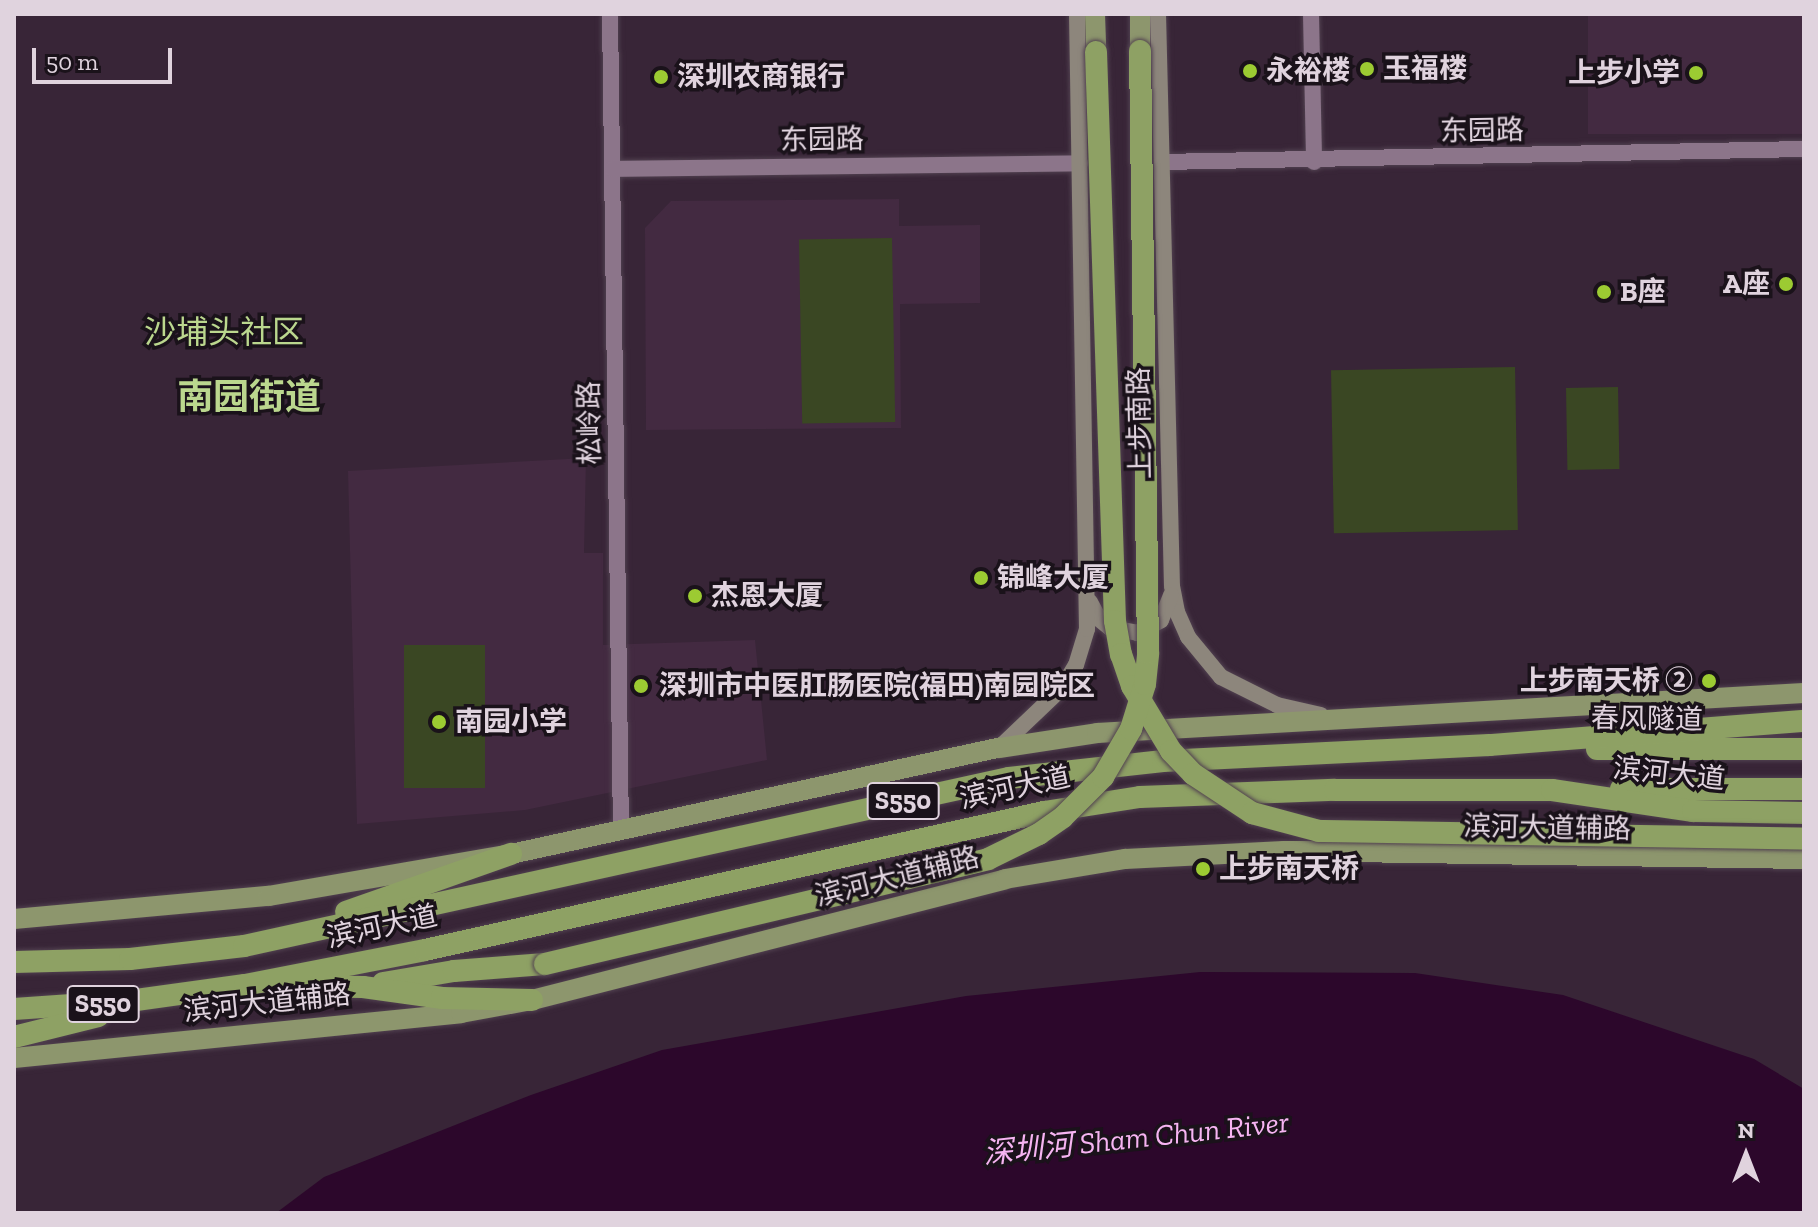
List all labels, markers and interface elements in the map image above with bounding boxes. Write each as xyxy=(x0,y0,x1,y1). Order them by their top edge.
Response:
scale bar xyxy=(36,32,176,82)
text: 50 m xyxy=(46,47,98,76)
place label: 玉福楼 xyxy=(1383,52,1467,86)
place label: 永裕楼 xyxy=(1266,54,1350,88)
place label: 上步小学 xyxy=(1568,56,1680,90)
place label: 深圳农商银行 xyxy=(677,60,845,94)
marker: 玉福楼 xyxy=(1358,60,1376,78)
marker: 永裕楼 xyxy=(1241,62,1259,80)
marker: 上步小学 xyxy=(1687,64,1705,82)
marker: 深圳农商银行 xyxy=(652,68,670,86)
street label: 东园路 xyxy=(1440,113,1524,149)
street label: 东园路 xyxy=(780,122,864,158)
place label: A座 xyxy=(1723,267,1770,301)
place label: B座 xyxy=(1620,275,1665,309)
marker: A座 xyxy=(1777,275,1795,293)
marker: B座 xyxy=(1595,283,1613,301)
district label: 沙埔头社区 xyxy=(144,313,304,351)
street label: 上步南路 xyxy=(1122,367,1158,479)
district label: 南园街道 xyxy=(177,375,321,419)
street label: 松岭路 xyxy=(572,381,608,465)
place label: 锦峰大厦 xyxy=(997,561,1109,595)
marker: 锦峰大厦 xyxy=(972,569,990,587)
place label: 杰恩大厦 xyxy=(711,579,823,613)
marker: 杰恩大厦 xyxy=(686,587,704,605)
place label: 上步南天桥 ② xyxy=(1520,664,1693,698)
place label: 深圳市中医肛肠医院(福田)南园院区 xyxy=(659,669,1095,703)
marker: 上步南天桥 ② xyxy=(1700,672,1718,690)
marker: 深圳市中医肛肠医院(福田)南园院区 xyxy=(630,675,652,697)
street label: 春风隧道 xyxy=(1591,701,1703,737)
place label: 南园小学 xyxy=(455,705,567,739)
marker: 南园小学 xyxy=(430,713,448,731)
street label: 滨河大道 xyxy=(1612,751,1726,797)
street label: 滨河大道 xyxy=(957,760,1073,816)
road number: S550 xyxy=(865,779,941,823)
street label: 滨河大道辅路 xyxy=(1463,810,1631,846)
street label: 滨河大道辅路 xyxy=(811,840,983,914)
place label: 上步南天桥 xyxy=(1219,852,1359,886)
marker: 上步南天桥 xyxy=(1194,860,1212,878)
street label: 滨河大道 xyxy=(324,899,440,955)
street label: 滨河大道辅路 xyxy=(182,978,352,1028)
road number: S550 xyxy=(65,982,141,1026)
water label: 深圳河 Sham Chun River xyxy=(981,1104,1291,1172)
north arrow xyxy=(1706,1115,1786,1195)
text: N xyxy=(1738,1117,1754,1144)

